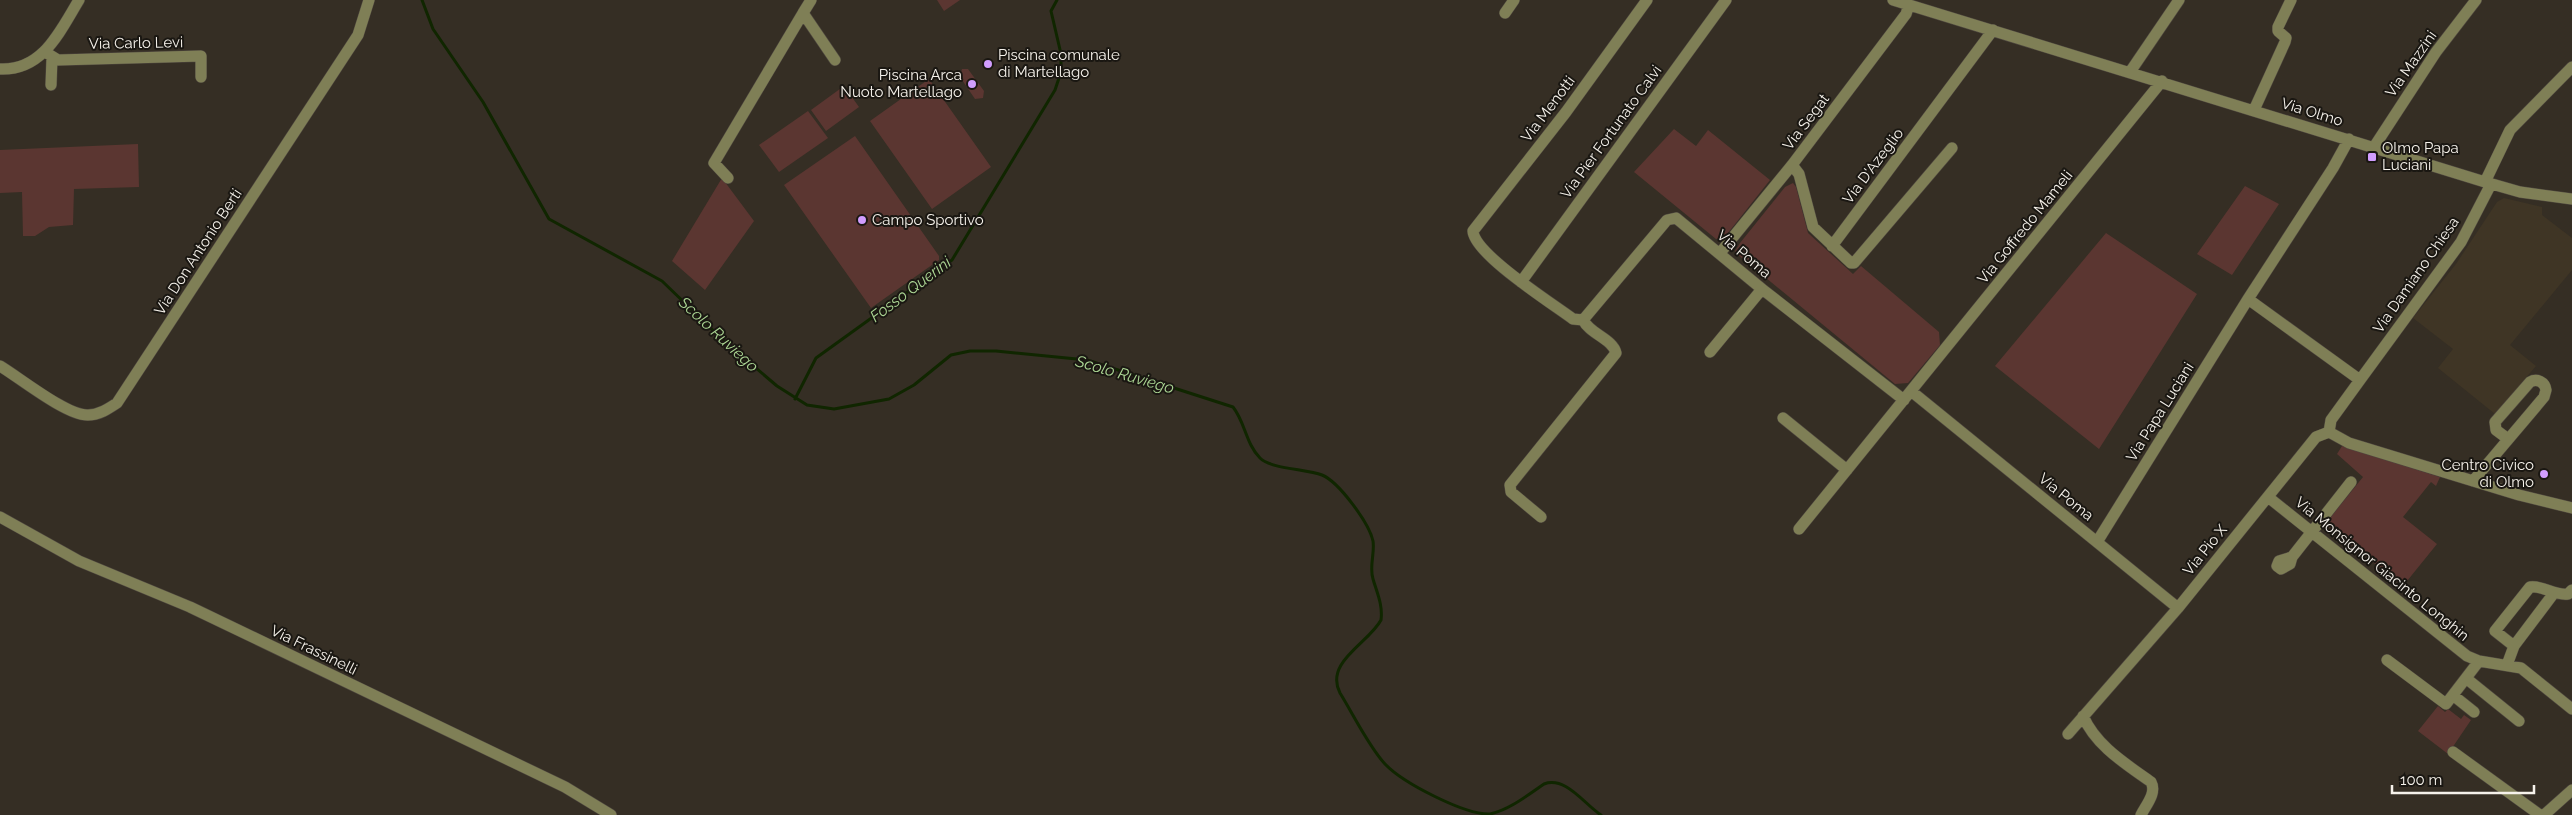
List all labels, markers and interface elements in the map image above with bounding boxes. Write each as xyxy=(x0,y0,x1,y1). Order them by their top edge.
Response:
street label: Via Mazzini xyxy=(2382,27,2440,101)
street label: Via Carlo Levi xyxy=(89,33,183,53)
place label: Piscina comunale di Martellago xyxy=(998,46,1120,81)
marker: Piscina comunale di Martellago xyxy=(982,58,994,70)
street label: Via Pier Fortunato Calvi xyxy=(1557,62,1665,202)
place label: Piscina Arca Nuoto Martellago xyxy=(840,66,962,101)
street label: Via Menotti xyxy=(1517,72,1579,146)
marker: Piscina Arca Nuoto Martellago xyxy=(966,78,978,90)
street label: Via Segat xyxy=(1779,90,1833,154)
street label: Via Olmo xyxy=(2279,94,2345,130)
street label: Via D'Azeglio xyxy=(1839,125,1907,207)
place label: Olmo Papa Luciani xyxy=(2382,139,2459,174)
marker: Olmo Papa Luciani xyxy=(2366,151,2378,163)
street label: Via Goffredo Mameli xyxy=(1974,167,2076,287)
street label: Via Don Antonio Berti xyxy=(150,185,246,319)
place label: Campo Sportivo xyxy=(872,211,984,229)
street label: Via Damiano Chiesa xyxy=(2369,213,2463,337)
marker: Campo Sportivo xyxy=(856,214,868,226)
street label: Via Poma xyxy=(1713,226,1775,282)
water label: Fosso Querini xyxy=(866,252,955,326)
water label: Scolo Ruviego xyxy=(674,292,762,376)
water label: Scolo Ruviego xyxy=(1072,351,1176,398)
street label: Via Papa Luciani xyxy=(2122,359,2198,465)
place label: Centro Civico di Olmo xyxy=(2442,456,2534,491)
marker: Centro Civico di Olmo xyxy=(2538,468,2550,480)
street label: Via Poma xyxy=(2035,469,2097,525)
street label: Via Monsignor Giacinto Longhin xyxy=(2291,493,2473,645)
street label: Via Pio X xyxy=(2179,521,2231,579)
street label: Via Frassinelli xyxy=(268,621,360,679)
scale bar xyxy=(2392,762,2534,794)
text: 100 m xyxy=(2400,771,2442,789)

